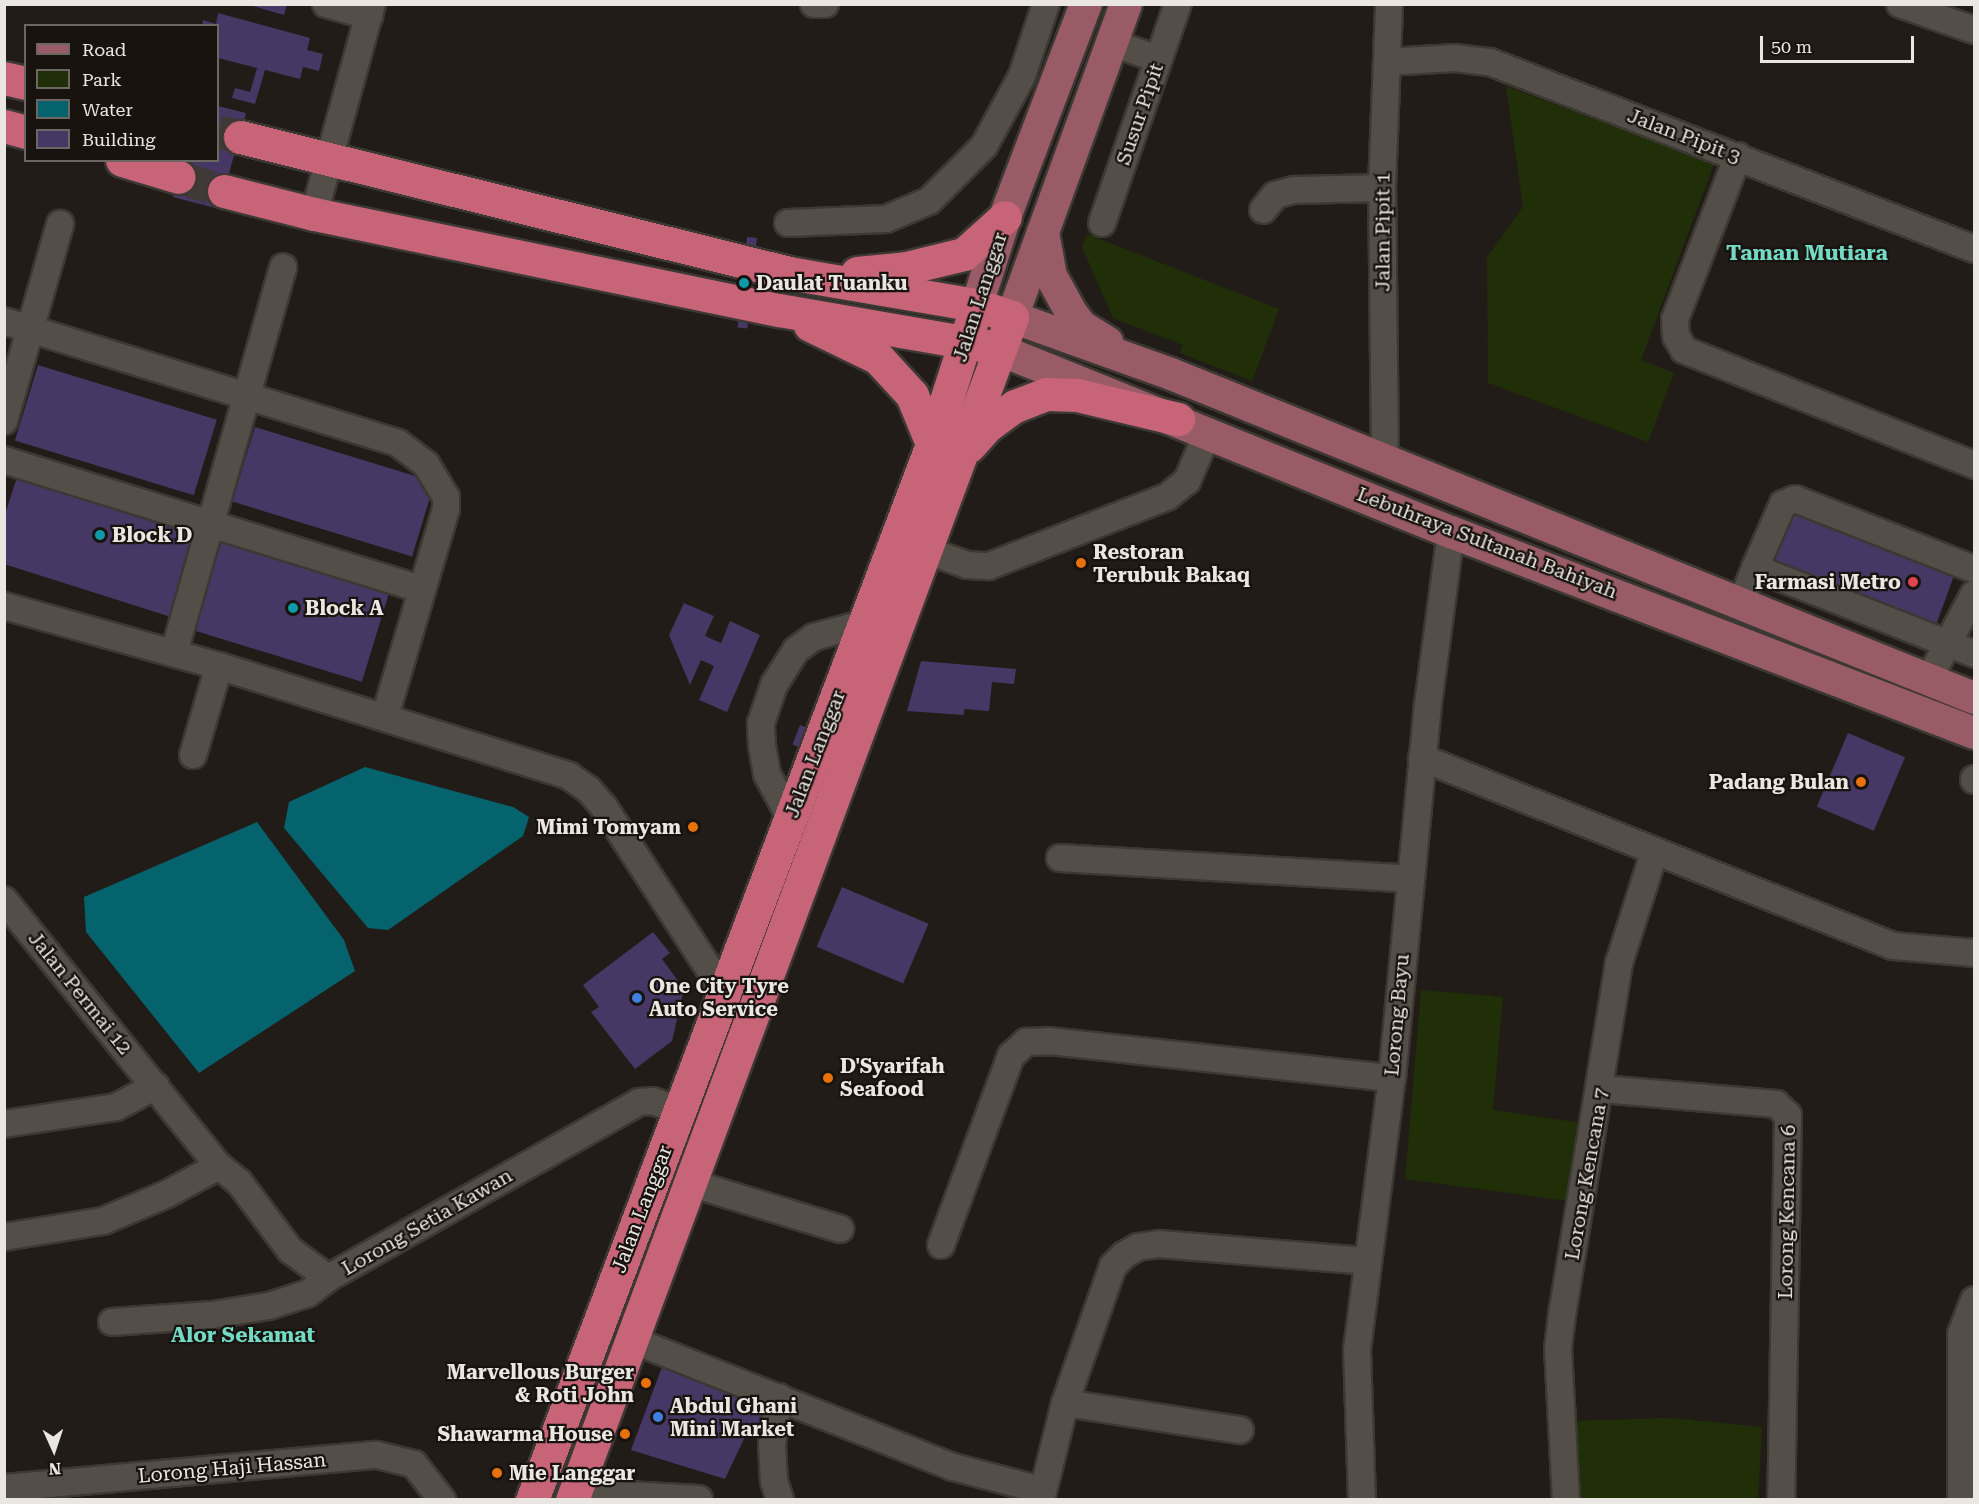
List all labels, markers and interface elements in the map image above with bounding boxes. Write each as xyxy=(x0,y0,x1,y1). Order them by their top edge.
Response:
legend xyxy=(24,24,219,162)
scale bar xyxy=(1763,24,1918,62)
text: 50 m xyxy=(1771,36,1812,57)
text: Road xyxy=(82,39,126,60)
street label: Susur Pipit xyxy=(1111,60,1169,168)
text: Park xyxy=(82,69,122,90)
text: Water xyxy=(82,99,133,120)
street label: Jalan Pipit 3 xyxy=(1624,103,1744,169)
text: Building xyxy=(82,129,156,150)
street label: Jalan Pipit 1 xyxy=(1371,172,1395,292)
street label: Jalan Langgar xyxy=(948,229,1012,365)
district label: Taman Mutiara xyxy=(1726,240,1888,266)
place label: Daulat Tuanku xyxy=(756,271,908,295)
marker: Daulat Tuanku xyxy=(737,276,751,290)
street label: Lebuhraya Sultanah Bahiyah xyxy=(1353,482,1621,604)
place label: Block D xyxy=(112,523,192,547)
marker: Block D xyxy=(93,528,107,542)
place label: Restoran Terubuk Bakaq xyxy=(1093,540,1250,587)
marker: Restoran Terubuk Bakaq xyxy=(1074,556,1088,570)
place label: Farmasi Metro xyxy=(1755,570,1901,594)
marker: Farmasi Metro xyxy=(1906,575,1920,589)
place label: Block A xyxy=(305,596,384,620)
marker: Block A xyxy=(286,601,300,615)
street label: Jalan Langgar xyxy=(780,687,850,821)
place label: Padang Bulan xyxy=(1709,770,1849,794)
marker: Padang Bulan xyxy=(1854,775,1868,789)
place label: Mimi Tomyam xyxy=(536,815,681,839)
marker: Mimi Tomyam xyxy=(686,820,700,834)
street label: Jalan Permai 12 xyxy=(23,927,137,1059)
street label: Lorong Bayu xyxy=(1380,953,1414,1077)
place label: One City Tyre Auto Service xyxy=(649,975,789,1022)
marker: One City Tyre Auto Service xyxy=(630,991,644,1005)
place label: D'Syarifah Seafood xyxy=(840,1054,945,1101)
marker: D'Syarifah Seafood xyxy=(821,1071,835,1085)
street label: Lorong Kencana 7 xyxy=(1560,1086,1614,1262)
street label: Lorong Kencana 6 xyxy=(1773,1125,1801,1299)
street label: Jalan Langgar xyxy=(607,1142,677,1276)
street label: Lorong Setia Kawan xyxy=(338,1163,516,1281)
district label: Alor Sekamat xyxy=(171,1322,315,1348)
place label: Marvellous Burger & Roti John xyxy=(447,1360,634,1407)
marker: Marvellous Burger & Roti John xyxy=(639,1376,653,1390)
place label: Abdul Ghani Mini Market xyxy=(670,1394,797,1441)
marker: Abdul Ghani Mini Market xyxy=(651,1410,665,1424)
north arrow xyxy=(24,1420,84,1480)
place label: Shawarma House xyxy=(437,1422,613,1446)
marker: Shawarma House xyxy=(618,1427,632,1441)
street label: Lorong Haji Hassan xyxy=(137,1448,327,1488)
text: N xyxy=(48,1459,62,1478)
place label: Mie Langgar xyxy=(509,1461,635,1485)
marker: Mie Langgar xyxy=(490,1466,504,1480)

